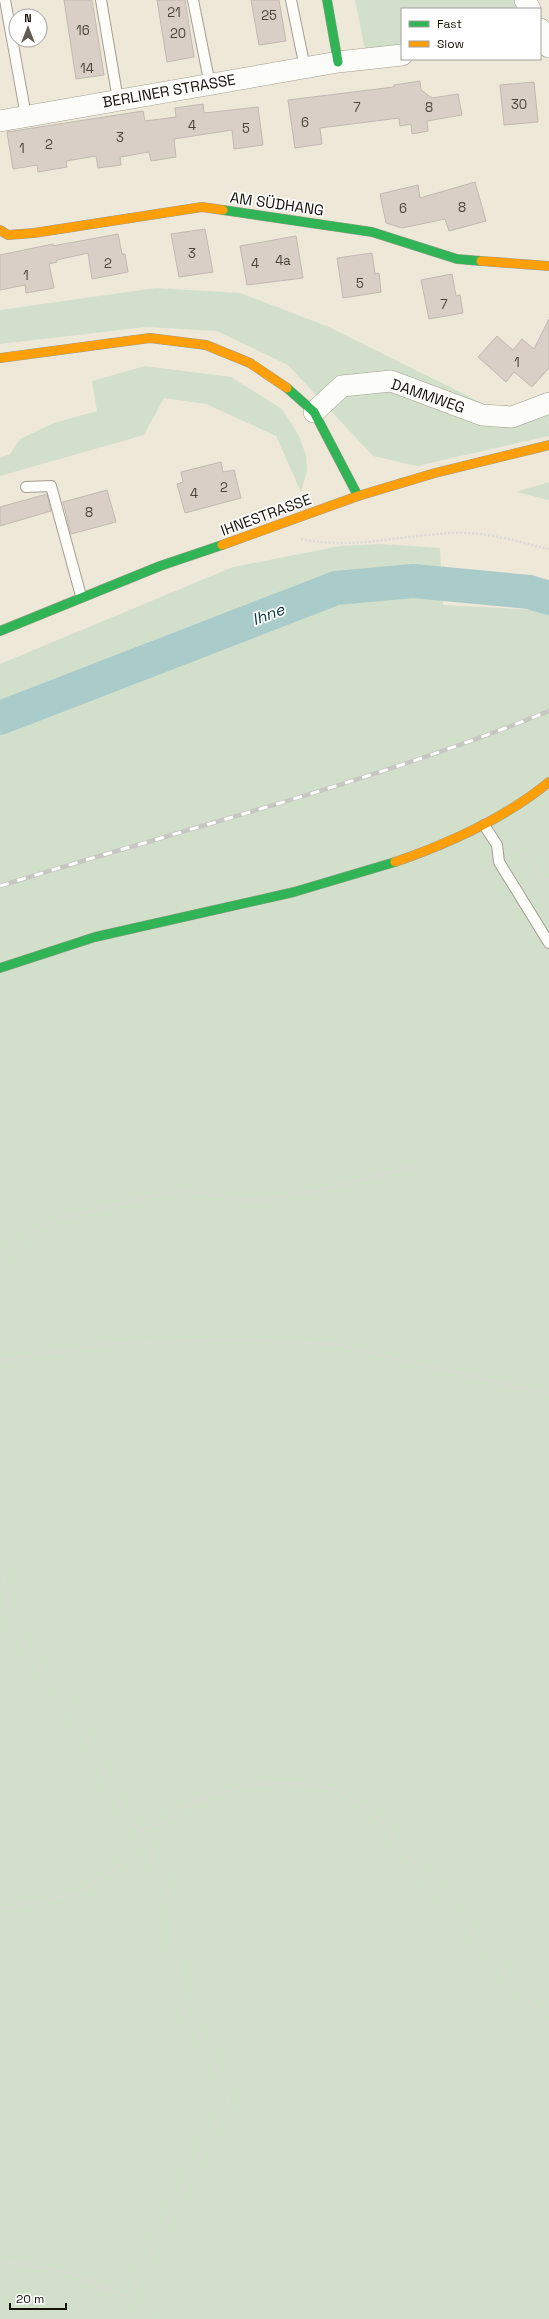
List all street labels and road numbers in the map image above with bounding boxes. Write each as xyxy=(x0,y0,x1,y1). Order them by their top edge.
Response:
street label: BERLINER STRASSE xyxy=(101,69,237,112)
street label: AM SÜDHANG xyxy=(229,188,325,219)
street label: DAMMWEG xyxy=(389,374,468,417)
street label: IHNESTRASSE xyxy=(218,489,314,540)

